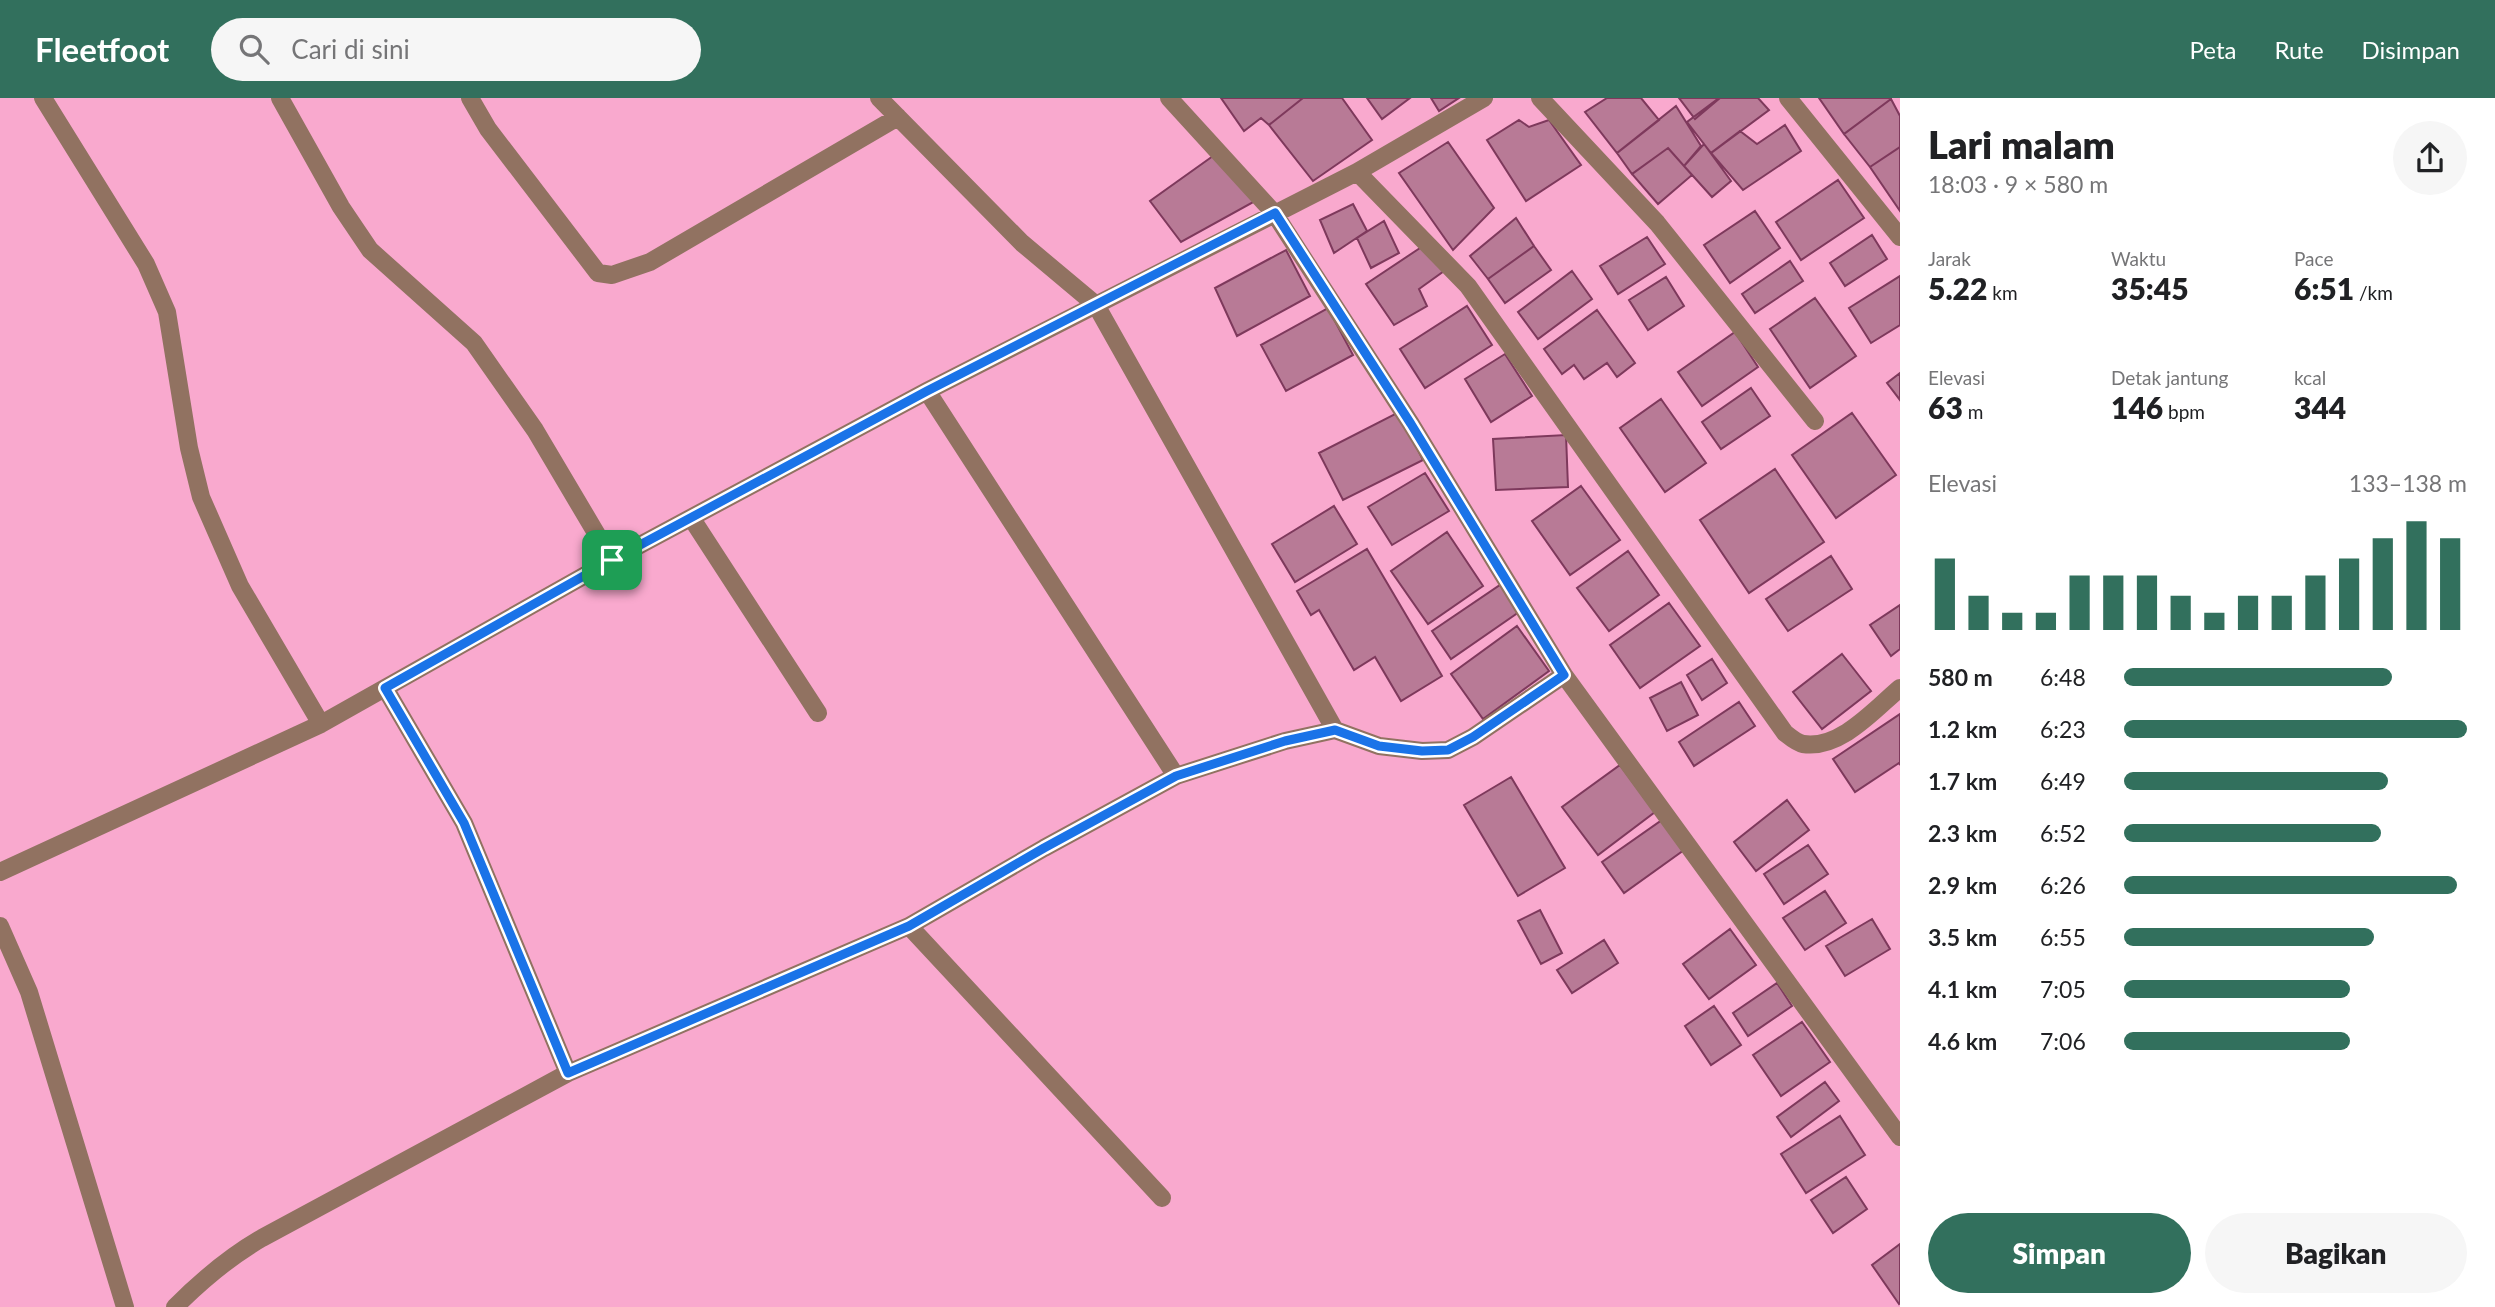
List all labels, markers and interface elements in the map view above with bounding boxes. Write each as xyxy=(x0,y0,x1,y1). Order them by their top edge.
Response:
search box xyxy=(211,18,701,81)
text: Fleetfoot xyxy=(35,29,169,69)
icon: search xyxy=(235,30,273,68)
text: Cari di sini xyxy=(291,33,410,65)
text: Peta xyxy=(2190,35,2236,64)
text: Rute xyxy=(2274,35,2324,64)
text: Disimpan xyxy=(2362,35,2460,64)
text: Lari malam xyxy=(1928,121,2115,167)
button: share xyxy=(2393,121,2467,195)
text: 18:03 · 9 × 580 m xyxy=(1928,170,2108,198)
text: Jarak xyxy=(1928,247,1971,270)
text: Waktu xyxy=(2111,247,2166,270)
text: Pace xyxy=(2294,247,2333,270)
text: 5.22 xyxy=(1928,270,1987,306)
text: 35:45 xyxy=(2111,270,2189,306)
text: 6:51 xyxy=(2294,270,2354,306)
text: km xyxy=(1987,281,2018,304)
text: /km xyxy=(2354,281,2393,304)
text: Elevasi xyxy=(1928,366,1985,389)
text: Detak jantung xyxy=(2111,366,2228,389)
text: kcal xyxy=(2294,366,2326,389)
text: 63 xyxy=(1928,389,1963,425)
text: 146 xyxy=(2111,389,2163,425)
text: 344 xyxy=(2294,389,2346,425)
text: m xyxy=(1963,400,1983,423)
text: bpm xyxy=(2163,400,2205,423)
text: Elevasi xyxy=(1928,469,1997,497)
text: 133–138 m xyxy=(2349,469,2467,497)
pin xyxy=(582,530,642,590)
icon: arrive xyxy=(593,541,631,579)
text: 580 m xyxy=(1928,663,1993,691)
text: 6:48 xyxy=(2040,663,2086,691)
text: 1.2 km xyxy=(1928,715,1997,743)
text: 6:23 xyxy=(2040,715,2086,743)
text: 1.7 km xyxy=(1928,767,1997,795)
text: 6:49 xyxy=(2040,767,2086,795)
text: 2.3 km xyxy=(1928,819,1997,847)
text: 6:52 xyxy=(2040,819,2086,847)
text: 2.9 km xyxy=(1928,871,1997,899)
text: 6:26 xyxy=(2040,871,2086,899)
text: 3.5 km xyxy=(1928,923,1997,951)
text: 6:55 xyxy=(2040,923,2086,951)
text: 4.1 km xyxy=(1928,975,1997,1003)
text: 7:05 xyxy=(2040,975,2086,1003)
text: 4.6 km xyxy=(1928,1027,1997,1055)
text: 7:06 xyxy=(2040,1027,2086,1055)
button: Simpan xyxy=(1928,1213,2191,1293)
button: Bagikan xyxy=(2205,1213,2467,1293)

